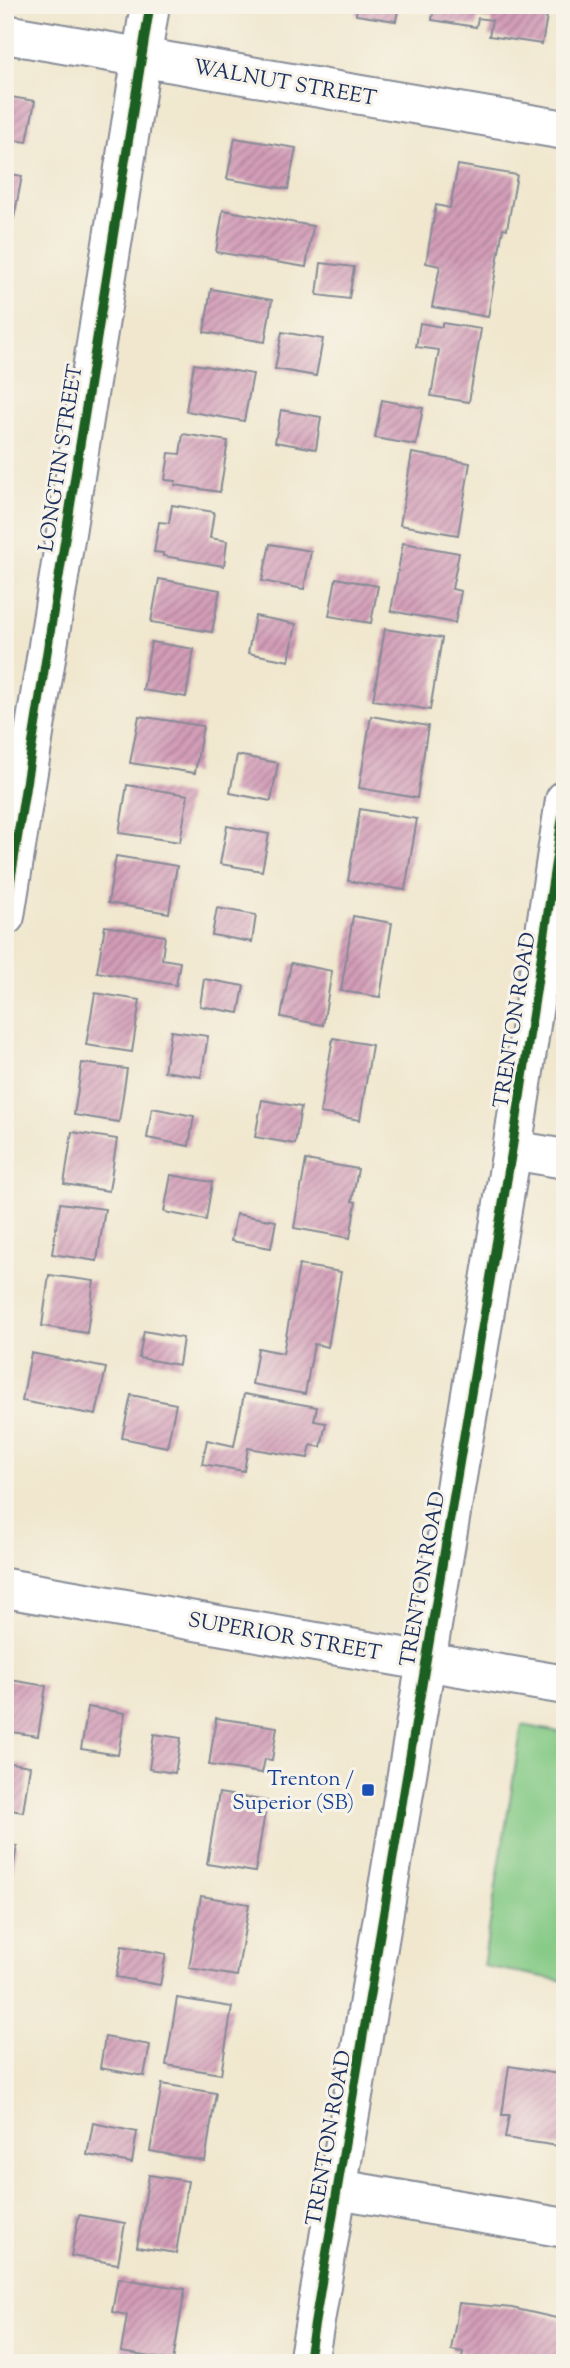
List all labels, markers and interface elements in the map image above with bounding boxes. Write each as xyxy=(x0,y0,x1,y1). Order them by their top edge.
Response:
street label: WALNUT STREET xyxy=(191,53,379,115)
street label: LONGTIN STREET xyxy=(32,362,92,554)
street label: TRENTON ROAD xyxy=(487,930,545,1111)
street label: TRENTON ROAD xyxy=(394,1489,454,1670)
street label: SUPERIOR STREET xyxy=(185,1606,384,1670)
place label: Trenton / Superior (SB) xyxy=(232,1765,354,1819)
marker: Trenton / Superior (SB) xyxy=(360,1782,376,1798)
street label: TRENTON ROAD xyxy=(300,2048,360,2229)

